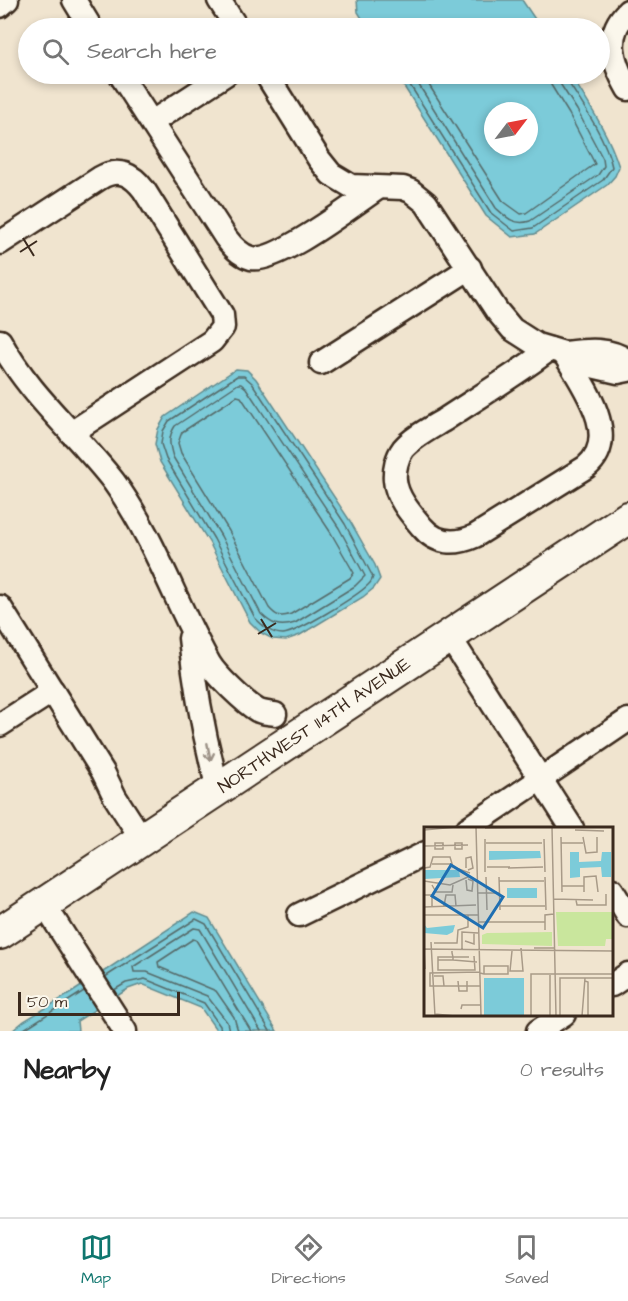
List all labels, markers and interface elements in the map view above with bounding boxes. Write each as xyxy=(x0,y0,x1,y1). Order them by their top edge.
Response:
search box xyxy=(18,18,610,84)
icon: search xyxy=(39,35,72,68)
text: Search here xyxy=(87,36,217,67)
north arrow xyxy=(484,102,538,156)
street label: NORTHWEST 114TH AVENUE xyxy=(213,651,416,799)
one-way arrow xyxy=(204,742,215,762)
inset map xyxy=(424,827,613,1016)
scale bar xyxy=(18,989,180,1016)
text: 50 m xyxy=(27,991,67,1013)
text: Nearby xyxy=(24,1052,111,1088)
text: 0 results xyxy=(520,1056,604,1084)
tab: Map xyxy=(80,1231,113,1289)
tab: Directions xyxy=(272,1231,346,1289)
tab: Saved xyxy=(505,1231,548,1289)

